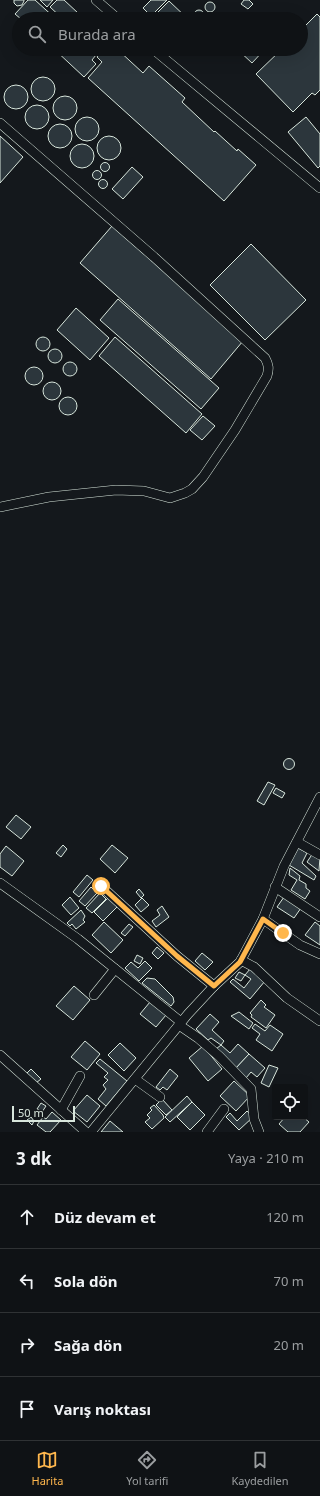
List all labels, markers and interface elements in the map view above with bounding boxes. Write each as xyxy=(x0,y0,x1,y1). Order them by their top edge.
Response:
search box xyxy=(12,12,308,56)
icon: search xyxy=(26,23,48,45)
text: Burada ara xyxy=(58,24,136,44)
route start xyxy=(92,877,110,895)
route end xyxy=(274,924,292,942)
map controls xyxy=(272,1084,308,1120)
button: locate xyxy=(272,1084,308,1120)
scale bar xyxy=(12,1104,75,1123)
text: 50 m xyxy=(18,1105,44,1120)
text: 3 dk xyxy=(16,1147,51,1170)
text: Yaya · 210 m xyxy=(228,1149,304,1167)
icon: ahead xyxy=(16,1206,38,1228)
text: Düz devam et xyxy=(54,1207,156,1227)
text: 120 m xyxy=(266,1208,304,1226)
icon: left xyxy=(16,1270,38,1292)
text: Sola dön xyxy=(54,1271,118,1291)
text: 70 m xyxy=(274,1272,304,1290)
icon: right xyxy=(16,1334,38,1356)
text: Sağa dön xyxy=(54,1335,122,1355)
text: 20 m xyxy=(274,1336,304,1354)
icon: arrive xyxy=(16,1398,38,1420)
text: Varış noktası xyxy=(54,1399,151,1419)
tab: Harita xyxy=(31,1449,63,1488)
tab: Yol tarifi xyxy=(126,1449,169,1488)
tab: Kaydedilen xyxy=(231,1449,288,1488)

